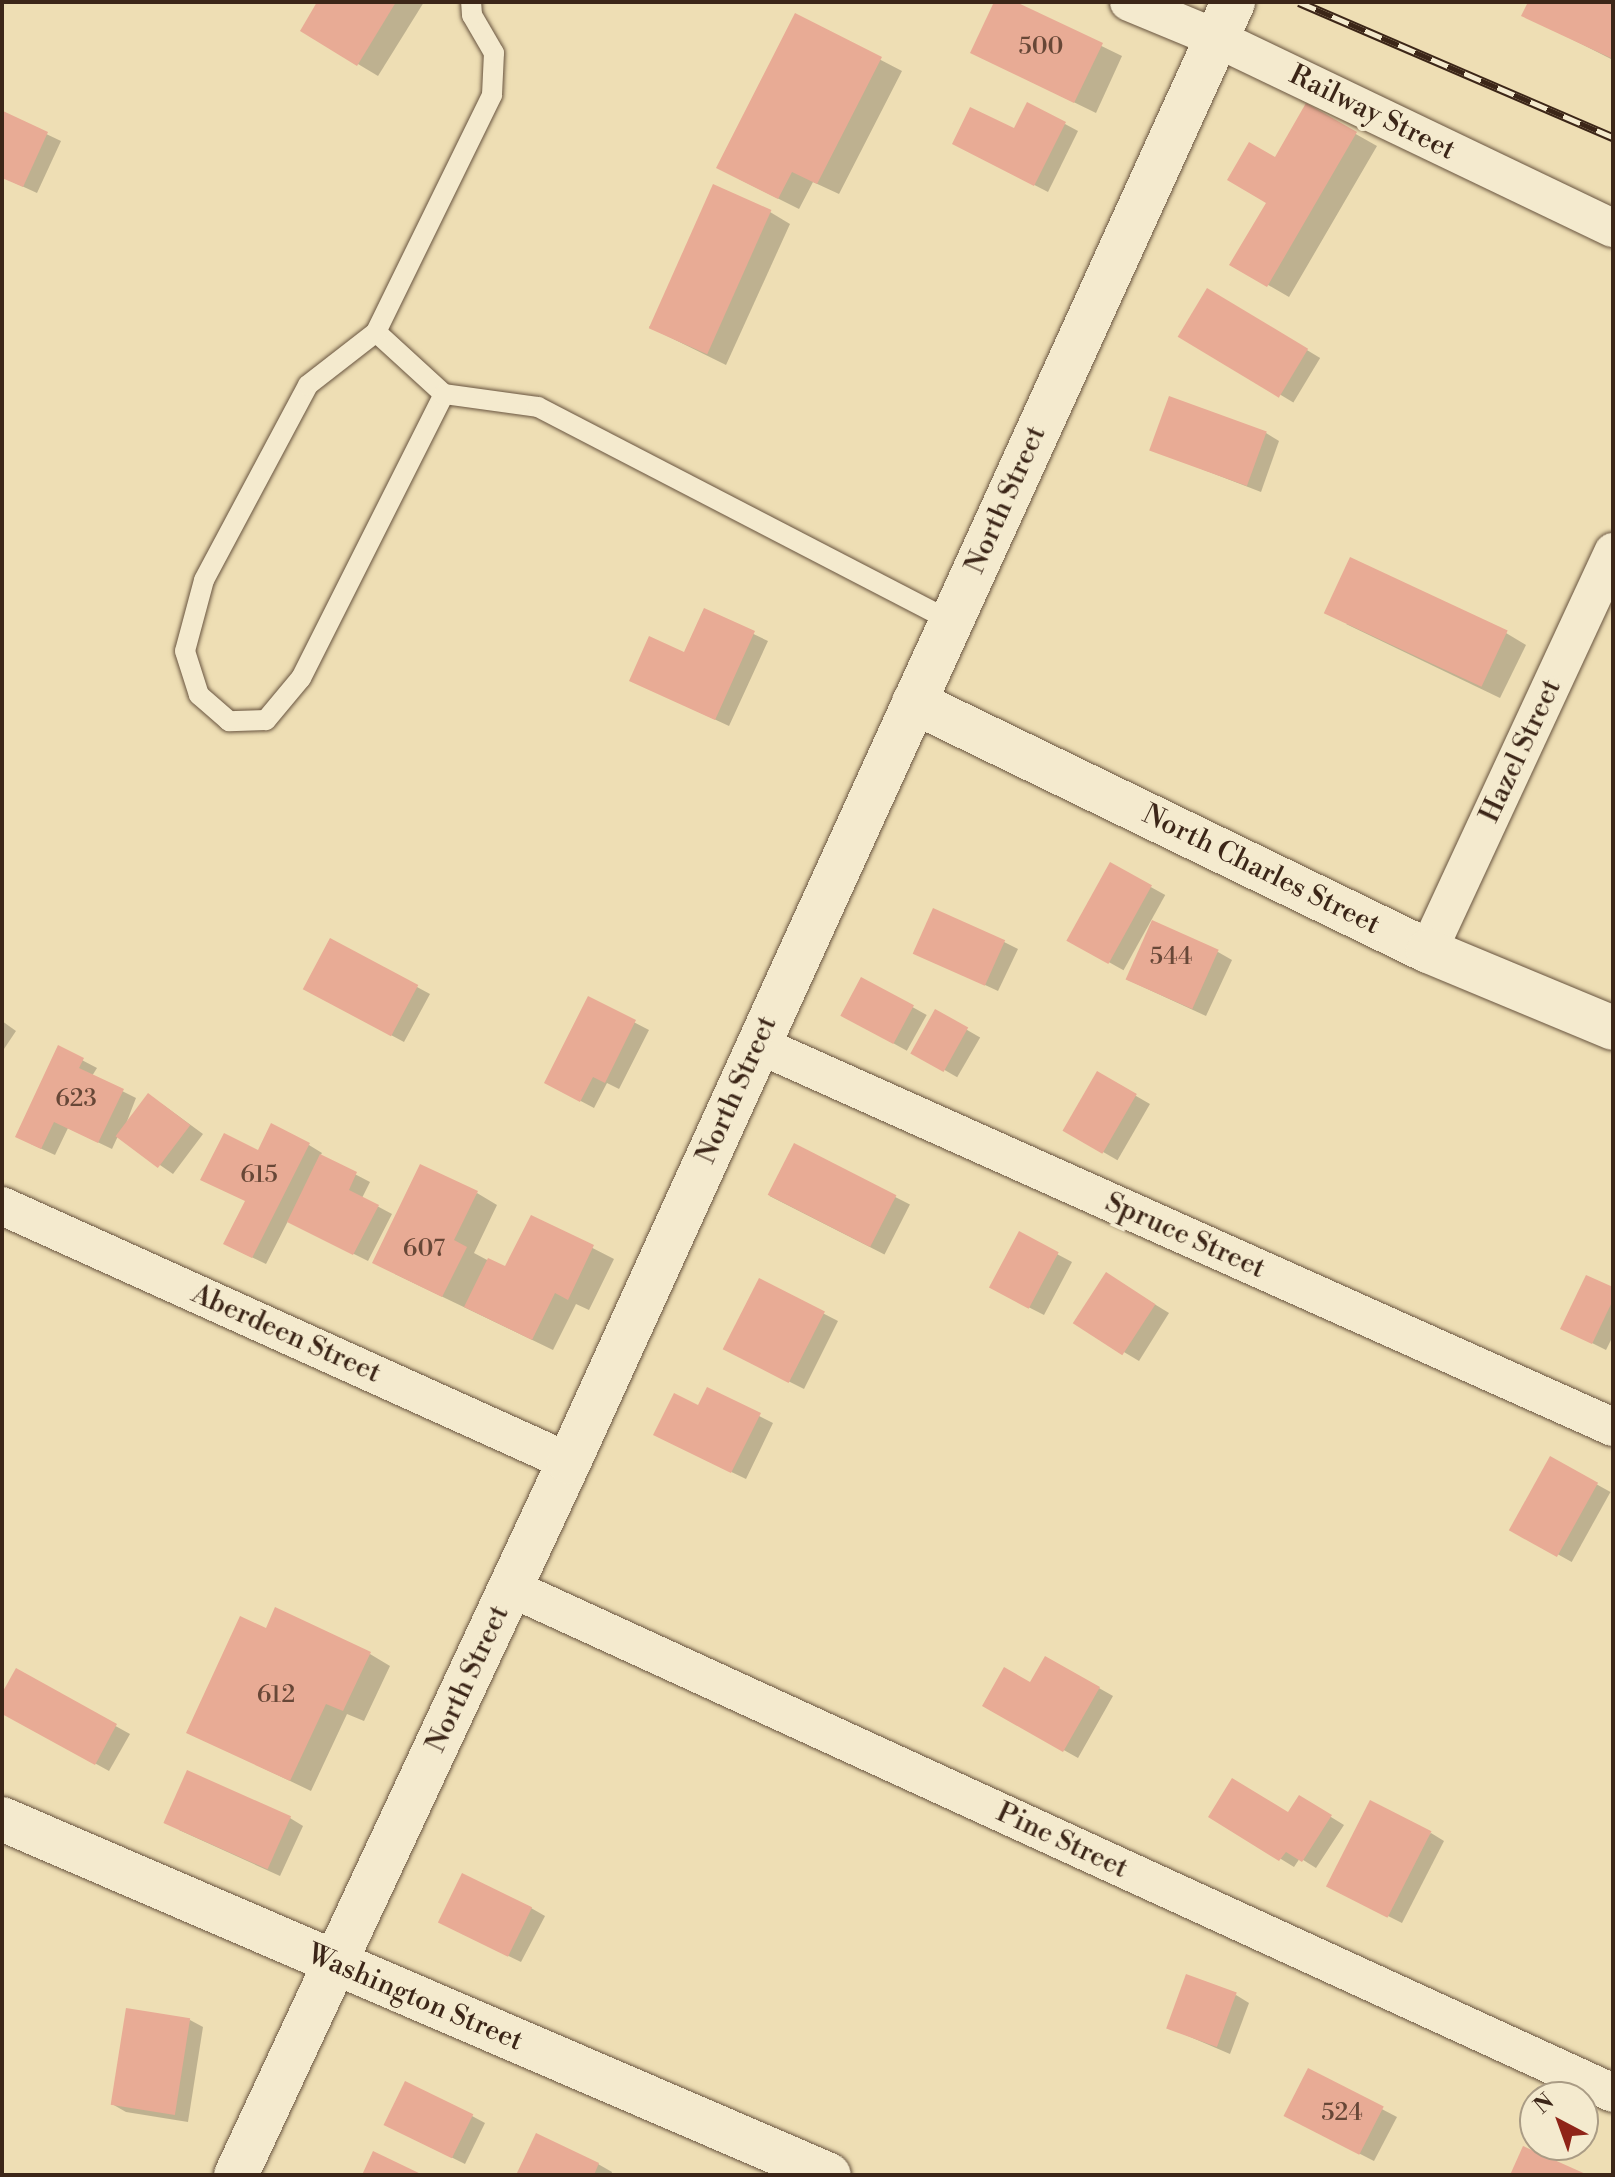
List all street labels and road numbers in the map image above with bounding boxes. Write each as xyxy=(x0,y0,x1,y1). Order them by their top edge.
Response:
street label: Railway Street xyxy=(1284,58,1460,168)
street label: North Street xyxy=(959,421,1053,579)
street label: Hazel Street xyxy=(1473,674,1569,828)
street label: North Charles Street xyxy=(1137,798,1385,942)
street label: North Street xyxy=(690,1011,784,1169)
street label: Spruce Street xyxy=(1100,1186,1270,1286)
street label: Aberdeen Street xyxy=(186,1277,386,1391)
street label: North Street xyxy=(419,1600,517,1758)
street label: Pine Street xyxy=(991,1796,1133,1886)
street label: Washington Street xyxy=(302,1937,528,2059)

